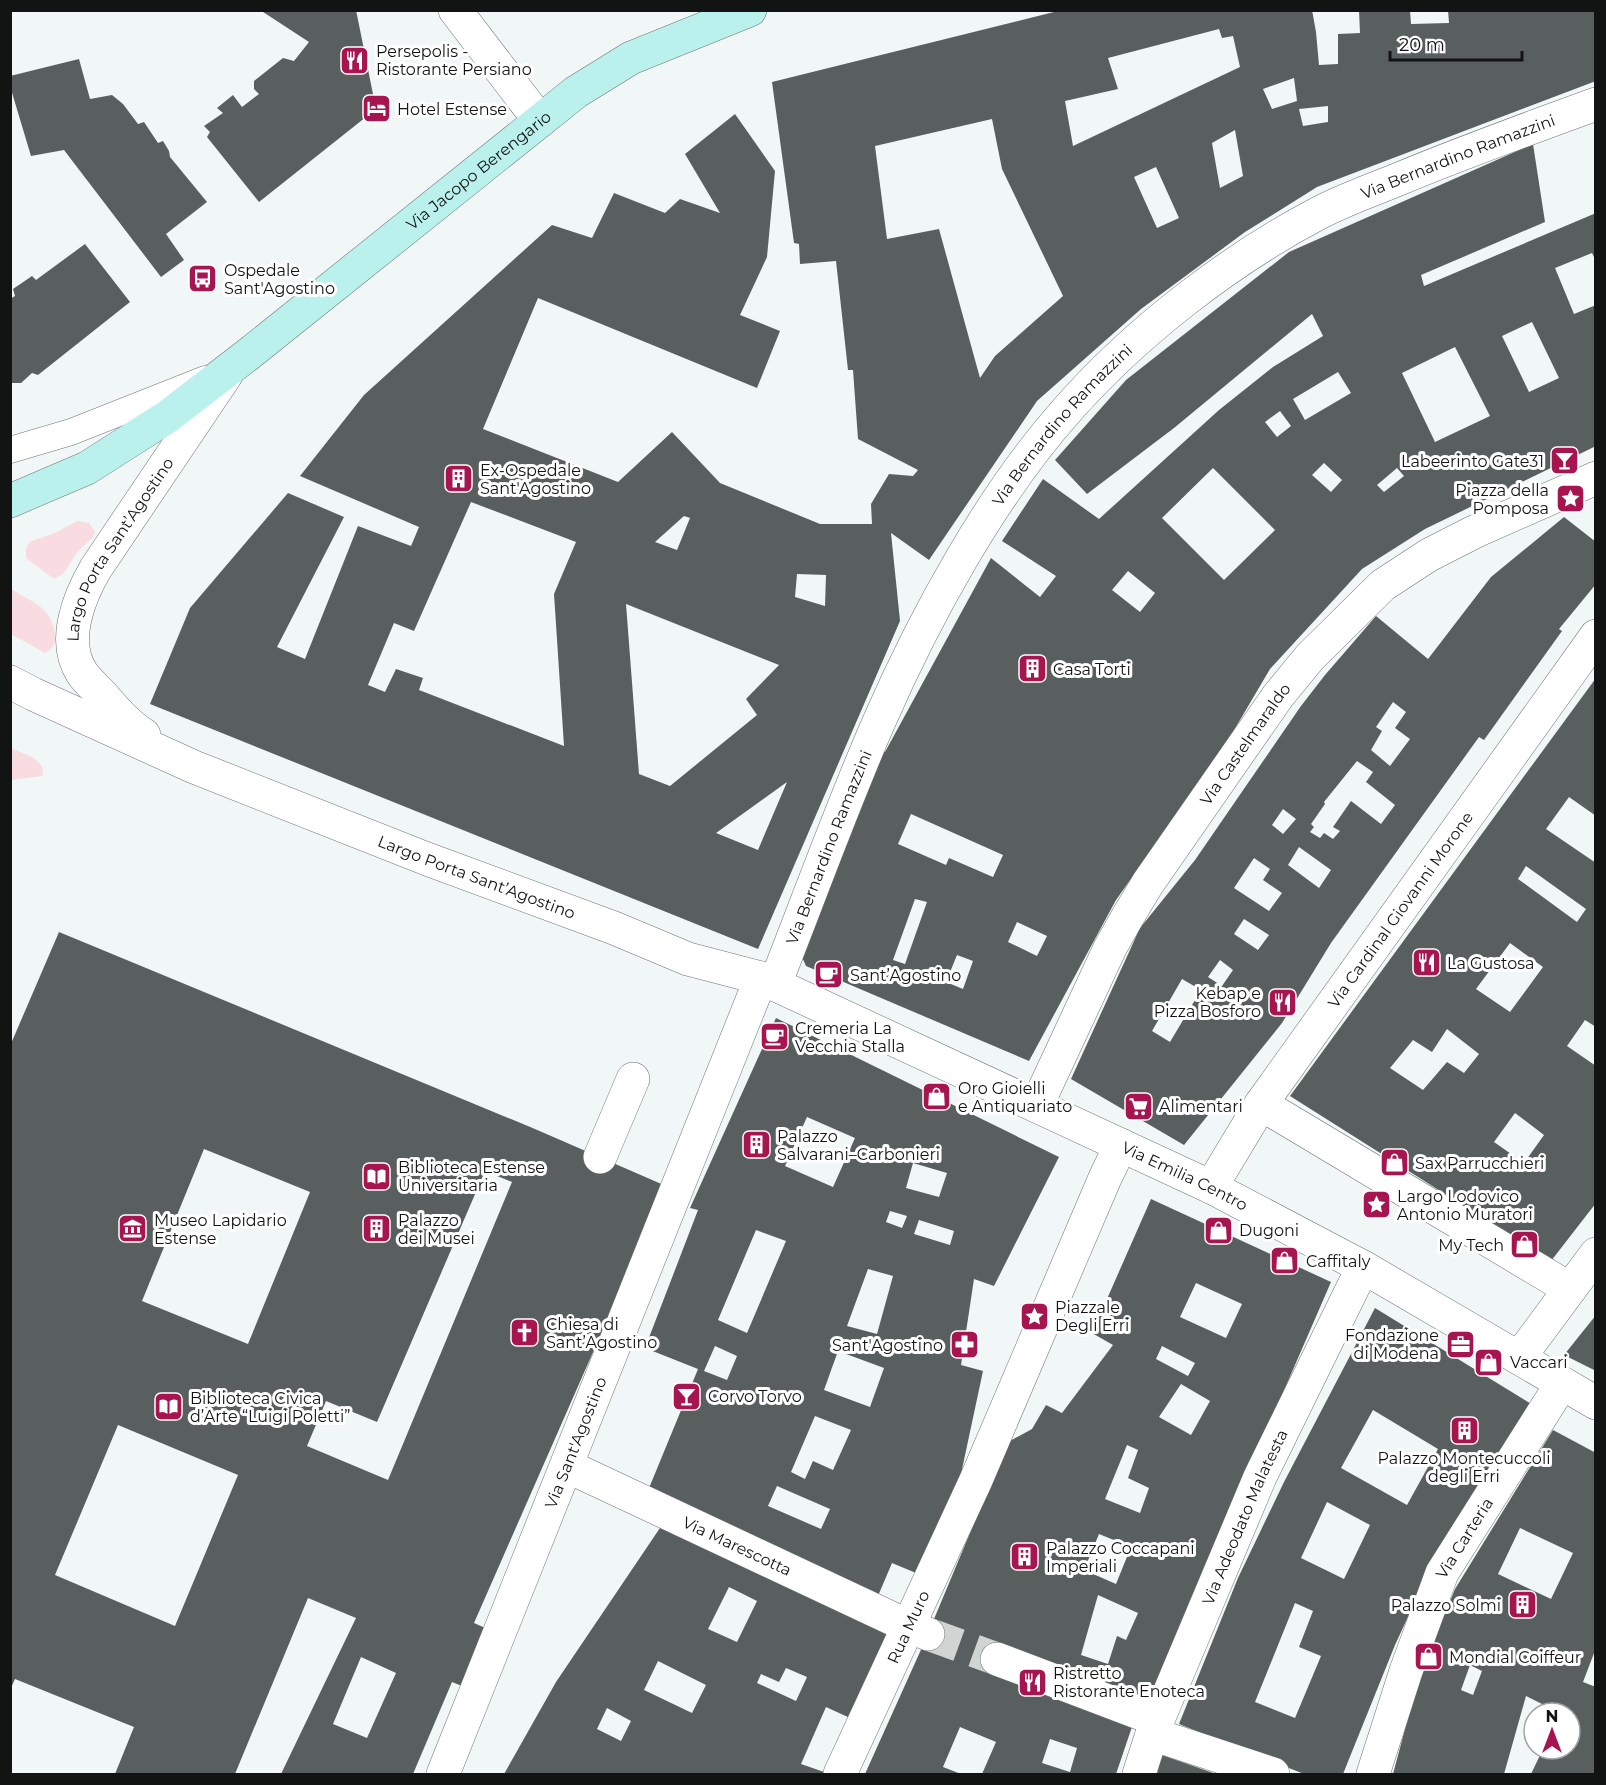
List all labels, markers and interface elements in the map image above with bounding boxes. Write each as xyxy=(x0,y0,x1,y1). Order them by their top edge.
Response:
scale bar xyxy=(1390,24,1522,62)
text: 20 m xyxy=(1399,34,1445,56)
place label: Persepolis - Ristorante Persiano xyxy=(376,42,532,79)
restaurant icon: Persepolis - Ristorante Persiano xyxy=(339,44,371,76)
hotel icon: Hotel Estense xyxy=(360,93,392,125)
place label: Hotel Estense xyxy=(397,100,507,119)
street label: Via Jacopo Berengario xyxy=(402,107,555,234)
street label: Via Bernardino Ramazzini xyxy=(1358,110,1558,203)
place label: Ospedale Sant'Agostino xyxy=(224,261,335,298)
bus stop icon: Ospedale Sant'Agostino xyxy=(187,263,219,295)
street label: Via Bernardino Ramazzini xyxy=(988,340,1136,509)
bar icon: Labeerinto Gate31 xyxy=(1549,445,1581,477)
place label: Labeerinto Gate31 xyxy=(1401,452,1544,471)
street label: Largo Porta Sant’Agostino xyxy=(63,454,177,642)
place label: Ex-Ospedale Sant'Agostino xyxy=(480,461,591,498)
building icon: Ex-Ospedale Sant'Agostino xyxy=(443,463,475,495)
place label: Piazza della Pomposa xyxy=(1455,481,1549,518)
place icon: Piazza della Pomposa xyxy=(1554,483,1586,515)
building icon: Casa Torti xyxy=(1016,653,1048,685)
place label: Casa Torti xyxy=(1053,660,1131,679)
street label: Via Castelmaraldo xyxy=(1196,679,1294,808)
street label: Via Bernardino Ramazzini xyxy=(782,747,875,947)
street label: Via Cardinal Giovanni Morone xyxy=(1324,808,1477,1011)
street label: Largo Porta Sant’Agostino xyxy=(375,831,578,922)
restaurant icon: La Gustosa xyxy=(1410,947,1442,979)
place label: La Gustosa xyxy=(1447,954,1534,973)
cafe icon: Sant’Agostino xyxy=(813,959,845,991)
place label: Sant’Agostino xyxy=(850,966,961,985)
place label: Kebap e Pizza Bosforo xyxy=(1154,984,1261,1021)
restaurant icon: Kebap e Pizza Bosforo xyxy=(1266,986,1298,1018)
place label: Cremeria La Vecchia Stalla xyxy=(795,1019,905,1056)
cafe icon: Cremeria La Vecchia Stalla xyxy=(758,1021,790,1053)
place label: Oro Gioielli e Antiquariato xyxy=(958,1079,1072,1116)
shop icon: Oro Gioielli e Antiquariato xyxy=(921,1081,953,1113)
supermarket icon: Alimentari xyxy=(1122,1090,1154,1122)
place label: Alimentari xyxy=(1159,1097,1243,1116)
place label: Palazzo Salvarani–Carbonieri xyxy=(777,1127,940,1164)
building icon: Palazzo Salvarani–Carbonieri xyxy=(740,1129,772,1161)
street label: Via Emilia Centro xyxy=(1119,1137,1251,1214)
shop icon: Sax Parrucchieri xyxy=(1378,1147,1410,1179)
place label: Sax Parrucchieri xyxy=(1415,1154,1544,1173)
place label: Biblioteca Estense Universitaria xyxy=(398,1158,545,1195)
library icon: Biblioteca Estense Universitaria xyxy=(361,1160,393,1192)
place label: Largo Lodovico Antonio Muratori xyxy=(1397,1187,1533,1224)
place icon: Largo Lodovico Antonio Muratori xyxy=(1360,1189,1392,1221)
place label: Museo Lapidario Estense xyxy=(154,1211,287,1248)
place label: Palazzo dei Musei xyxy=(398,1211,475,1248)
museum icon: Museo Lapidario Estense xyxy=(117,1213,149,1245)
building icon: Palazzo dei Musei xyxy=(361,1213,393,1245)
shop icon: Dugoni xyxy=(1202,1214,1234,1246)
place label: Dugoni xyxy=(1239,1221,1299,1240)
shop icon: My Tech xyxy=(1509,1229,1541,1261)
place label: My Tech xyxy=(1438,1236,1504,1255)
shop icon: Caffitaly xyxy=(1269,1245,1301,1277)
place label: Caffitaly xyxy=(1306,1252,1371,1271)
place label: Piazzale Degli Erri xyxy=(1055,1298,1129,1335)
place icon: Piazzale Degli Erri xyxy=(1018,1300,1050,1332)
place label: Chiesa di Sant’Agostino xyxy=(546,1315,657,1352)
church icon: Chiesa di Sant’Agostino xyxy=(509,1317,541,1349)
place label: Fondazione di Modena xyxy=(1345,1326,1439,1363)
office icon: Fondazione di Modena xyxy=(1444,1328,1476,1360)
pharmacy icon: Sant'Agostino xyxy=(948,1329,980,1361)
place label: Sant'Agostino xyxy=(832,1336,943,1355)
shop icon: Vaccari xyxy=(1473,1346,1505,1378)
place label: Vaccari xyxy=(1510,1353,1568,1372)
street label: Via Sant'Agostino xyxy=(541,1374,610,1511)
bar icon: Corvo Torvo xyxy=(671,1380,703,1412)
place label: Corvo Torvo xyxy=(708,1387,802,1406)
place label: Biblioteca Civica d’Arte “Luigi Poletti” xyxy=(190,1389,350,1426)
library icon: Biblioteca Civica d’Arte “Luigi Poletti” xyxy=(153,1391,185,1423)
building icon: Palazzo Montecuccoli degli Erri xyxy=(1448,1414,1480,1446)
street label: Via Adeodato Malatesta xyxy=(1198,1426,1291,1607)
place label: Palazzo Montecuccoli degli Erri xyxy=(1378,1449,1551,1486)
street label: Via Carteria xyxy=(1431,1494,1497,1582)
street label: Via Marescotta xyxy=(680,1512,795,1580)
place label: Palazzo Coccapani Imperiali xyxy=(1046,1539,1195,1576)
building icon: Palazzo Coccapani Imperiali xyxy=(1009,1541,1041,1573)
street label: Rua Muro xyxy=(883,1587,933,1666)
building icon: Palazzo Solmi xyxy=(1506,1589,1538,1621)
place label: Palazzo Solmi xyxy=(1391,1596,1501,1615)
shop icon: Mondial Coiffeur xyxy=(1412,1641,1444,1673)
place label: Mondial Coiffeur xyxy=(1449,1648,1581,1667)
place label: Ristretto Ristorante Enoteca xyxy=(1053,1664,1205,1701)
restaurant icon: Ristretto Ristorante Enoteca xyxy=(1016,1666,1048,1698)
north arrow xyxy=(1522,1701,1582,1761)
text: N xyxy=(1546,1707,1558,1726)

